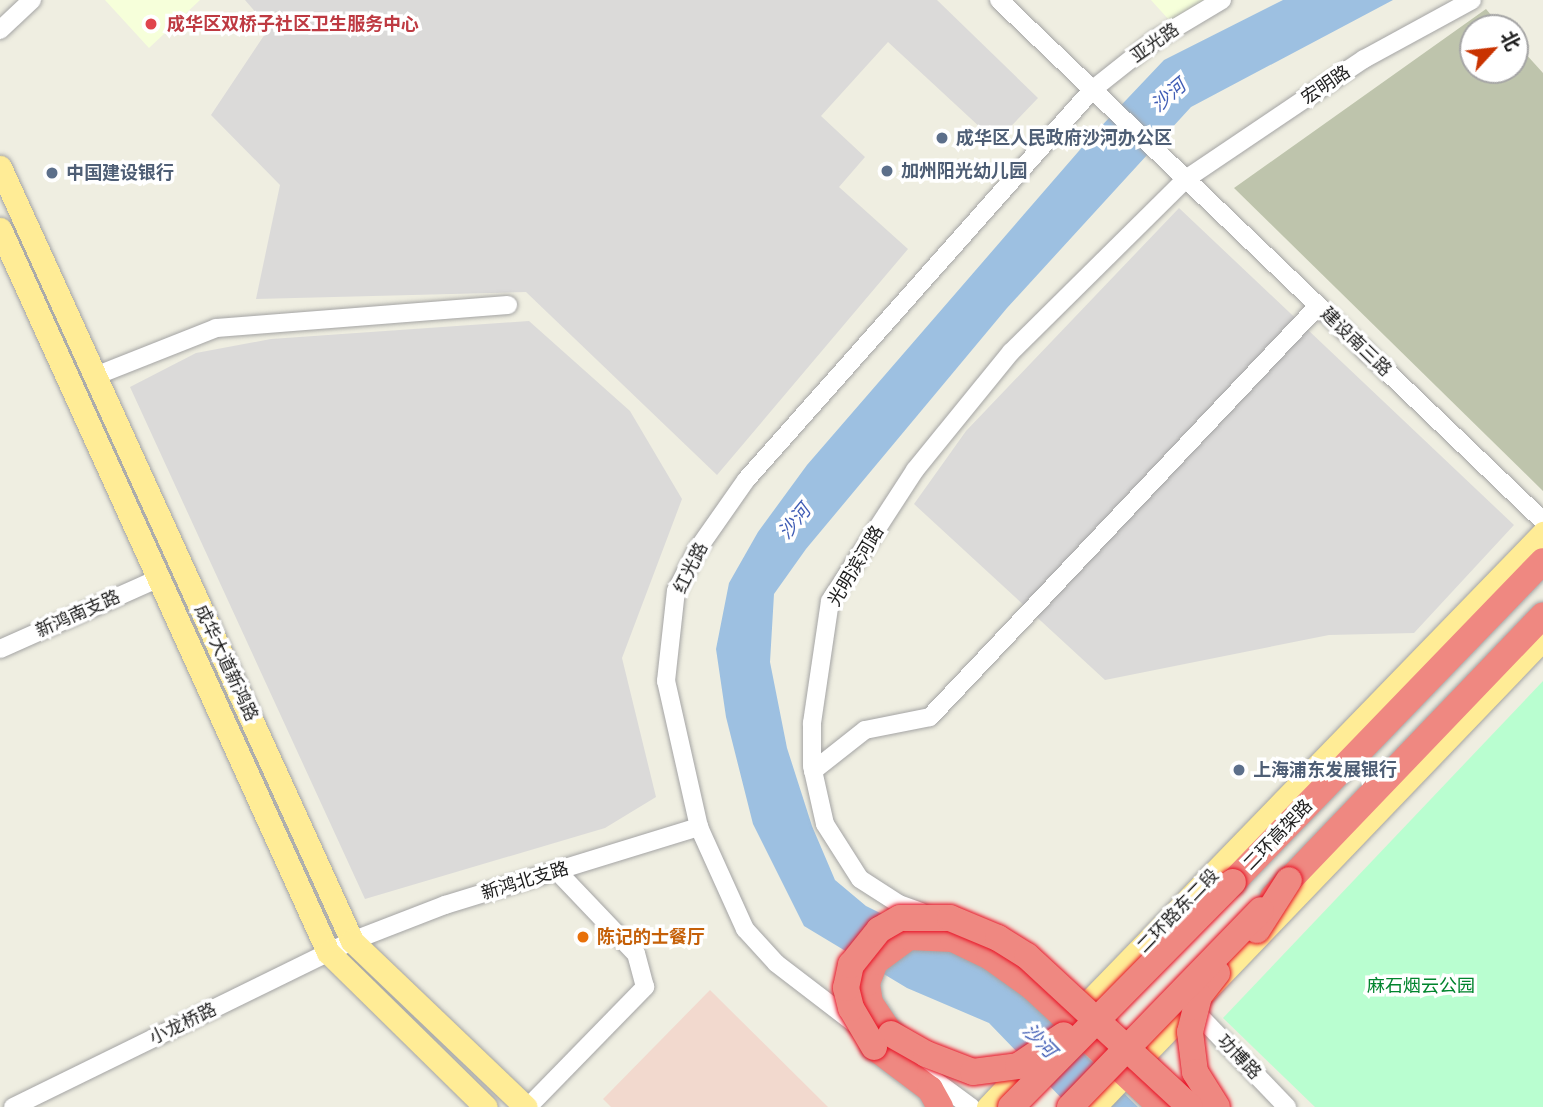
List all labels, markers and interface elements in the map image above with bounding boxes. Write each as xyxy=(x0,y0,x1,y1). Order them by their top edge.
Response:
place label: 成华区双桥子社区卫生服务中心 xyxy=(167,13,419,35)
marker: 成华区双桥子社区卫生服务中心 xyxy=(141,14,161,34)
north arrow xyxy=(1459,14,1529,84)
street label: 亚光路 xyxy=(1127,19,1183,67)
text: 北 xyxy=(1494,25,1529,55)
street label: 宏明路 xyxy=(1298,61,1354,109)
water label: 沙河 xyxy=(1146,74,1190,116)
place label: 成华区人民政府沙河办公区 xyxy=(956,127,1172,149)
marker: 成华区人民政府沙河办公区 xyxy=(934,130,950,146)
place label: 加州阳光幼儿园 xyxy=(901,160,1027,182)
place label: 中国建设银行 xyxy=(66,162,174,184)
marker: 加州阳光幼儿园 xyxy=(879,163,895,179)
marker: 中国建设银行 xyxy=(44,165,60,181)
street label: 建设南三路 xyxy=(1316,303,1396,381)
water label: 沙河 xyxy=(773,499,815,543)
street label: 光明滨河路 xyxy=(824,522,888,610)
street label: 红光路 xyxy=(669,539,713,597)
street label: 新鸿南支路 xyxy=(32,586,124,642)
street label: 成华大道新鸿路 xyxy=(190,601,262,725)
place label: 上海浦东发展银行 xyxy=(1253,759,1397,781)
marker: 上海浦东发展银行 xyxy=(1231,762,1247,778)
street label: 二环高架路 xyxy=(1239,795,1317,875)
street label: 新鸿北支路 xyxy=(479,858,571,904)
street label: 二环路东二段 xyxy=(1133,865,1223,957)
place label: 陈记的士餐厅 xyxy=(597,926,705,948)
marker: 陈记的士餐厅 xyxy=(575,929,591,945)
park label: 麻石烟云公园 xyxy=(1367,975,1475,997)
street label: 小龙桥路 xyxy=(146,999,220,1049)
water label: 沙河 xyxy=(1019,1018,1061,1062)
street label: 功博路 xyxy=(1212,1030,1266,1084)

